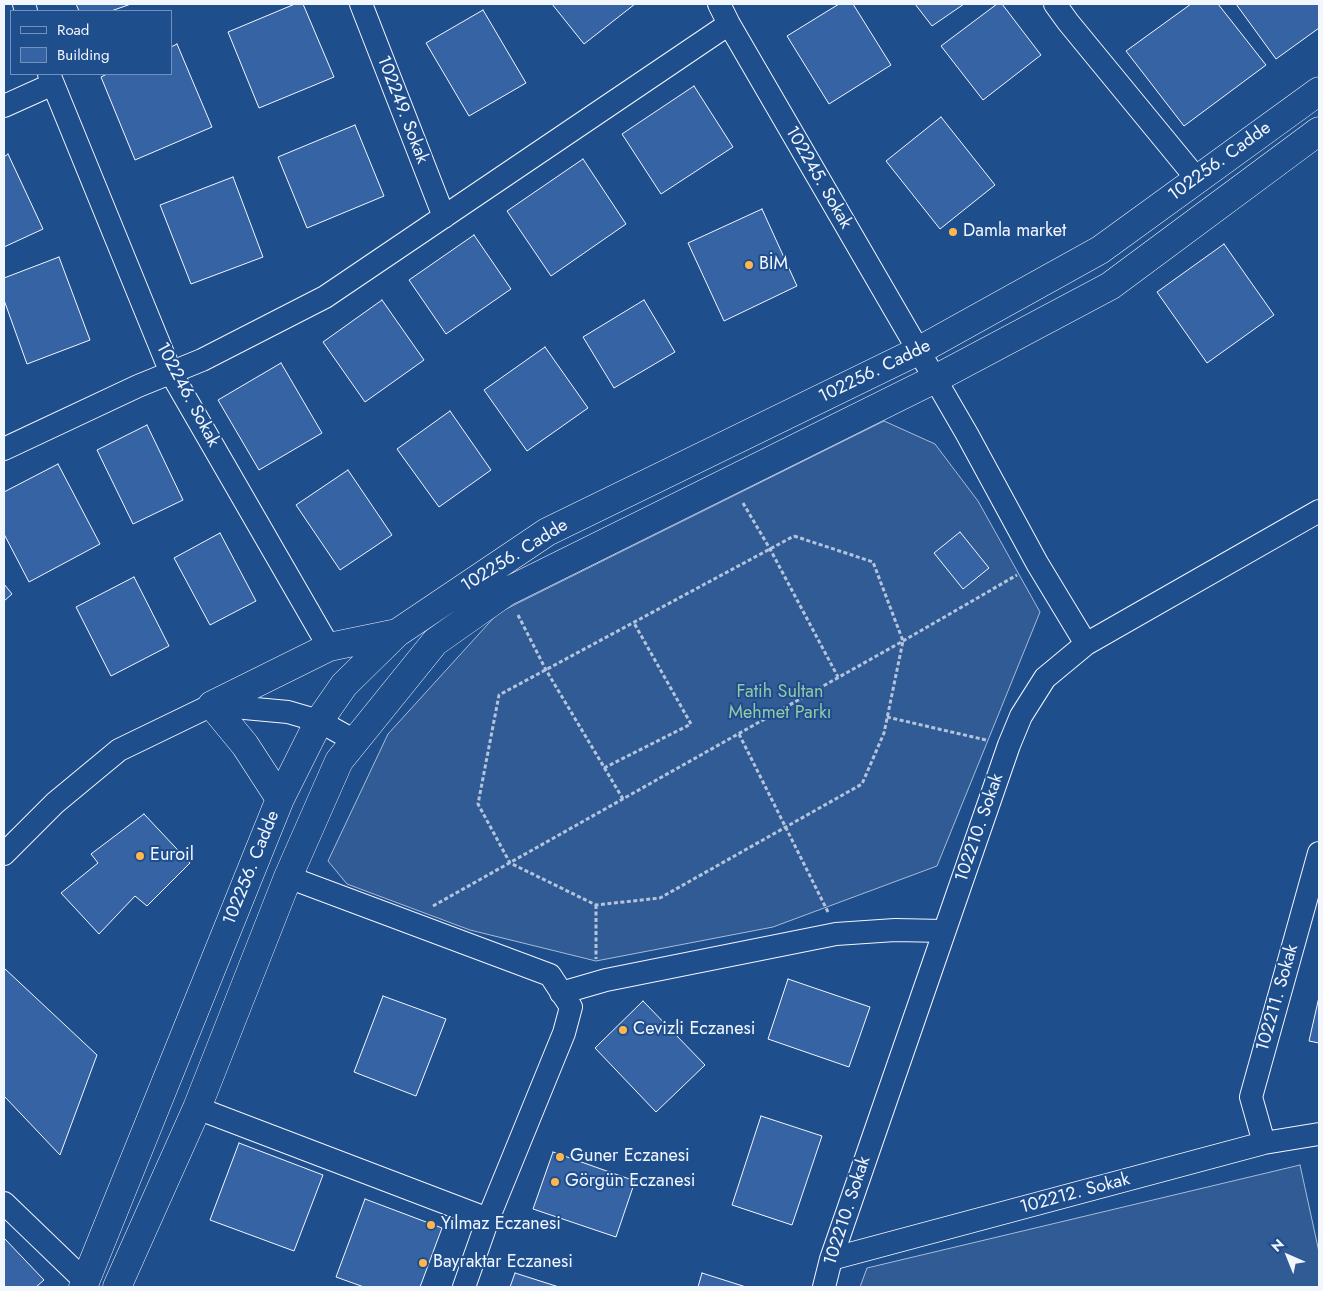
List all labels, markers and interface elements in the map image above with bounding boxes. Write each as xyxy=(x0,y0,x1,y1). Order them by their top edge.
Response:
legend xyxy=(10,10,172,75)
text: Road xyxy=(57,19,89,41)
text: Building xyxy=(57,44,109,66)
street label: 102249. Sokak xyxy=(371,53,433,167)
street label: 102256. Cadde xyxy=(1165,118,1275,206)
street label: 102245. Sokak xyxy=(780,123,856,233)
place label: Damla market xyxy=(963,221,1066,243)
marker: Damla market xyxy=(947,226,959,238)
place label: BİM xyxy=(759,254,788,276)
marker: BİM xyxy=(743,259,755,271)
street label: 102256. Cadde xyxy=(816,336,934,408)
street label: 102246. Sokak xyxy=(150,339,224,451)
street label: 102256. Cadde xyxy=(458,515,572,597)
park label: Fatih Sultan Mehmet Parkı xyxy=(728,682,832,724)
street label: 102210. Sokak xyxy=(951,771,1009,885)
street label: 102256. Cadde xyxy=(219,808,285,928)
place label: Euroil xyxy=(150,845,194,867)
marker: Euroil xyxy=(134,850,146,862)
street label: 102211. Sokak xyxy=(1252,942,1304,1054)
place label: Cevizli Eczanesi xyxy=(633,1019,756,1041)
marker: Cevizli Eczanesi xyxy=(617,1024,629,1036)
place label: Guner Eczanesi xyxy=(570,1146,690,1168)
marker: Guner Eczanesi xyxy=(554,1151,566,1163)
street label: 102210. Sokak xyxy=(820,1154,876,1268)
street label: 102212. Sokak xyxy=(1018,1169,1132,1219)
place label: Görgün Eczanesi xyxy=(565,1171,695,1193)
marker: Görgün Eczanesi xyxy=(549,1176,561,1188)
place label: Yılmaz Eczanesi xyxy=(441,1214,561,1236)
marker: Yılmaz Eczanesi xyxy=(425,1219,437,1231)
north arrow xyxy=(1263,1231,1313,1281)
text: N xyxy=(1267,1234,1289,1256)
place label: Bayraktar Eczanesi xyxy=(433,1252,573,1274)
marker: Bayraktar Eczanesi xyxy=(417,1257,429,1269)

